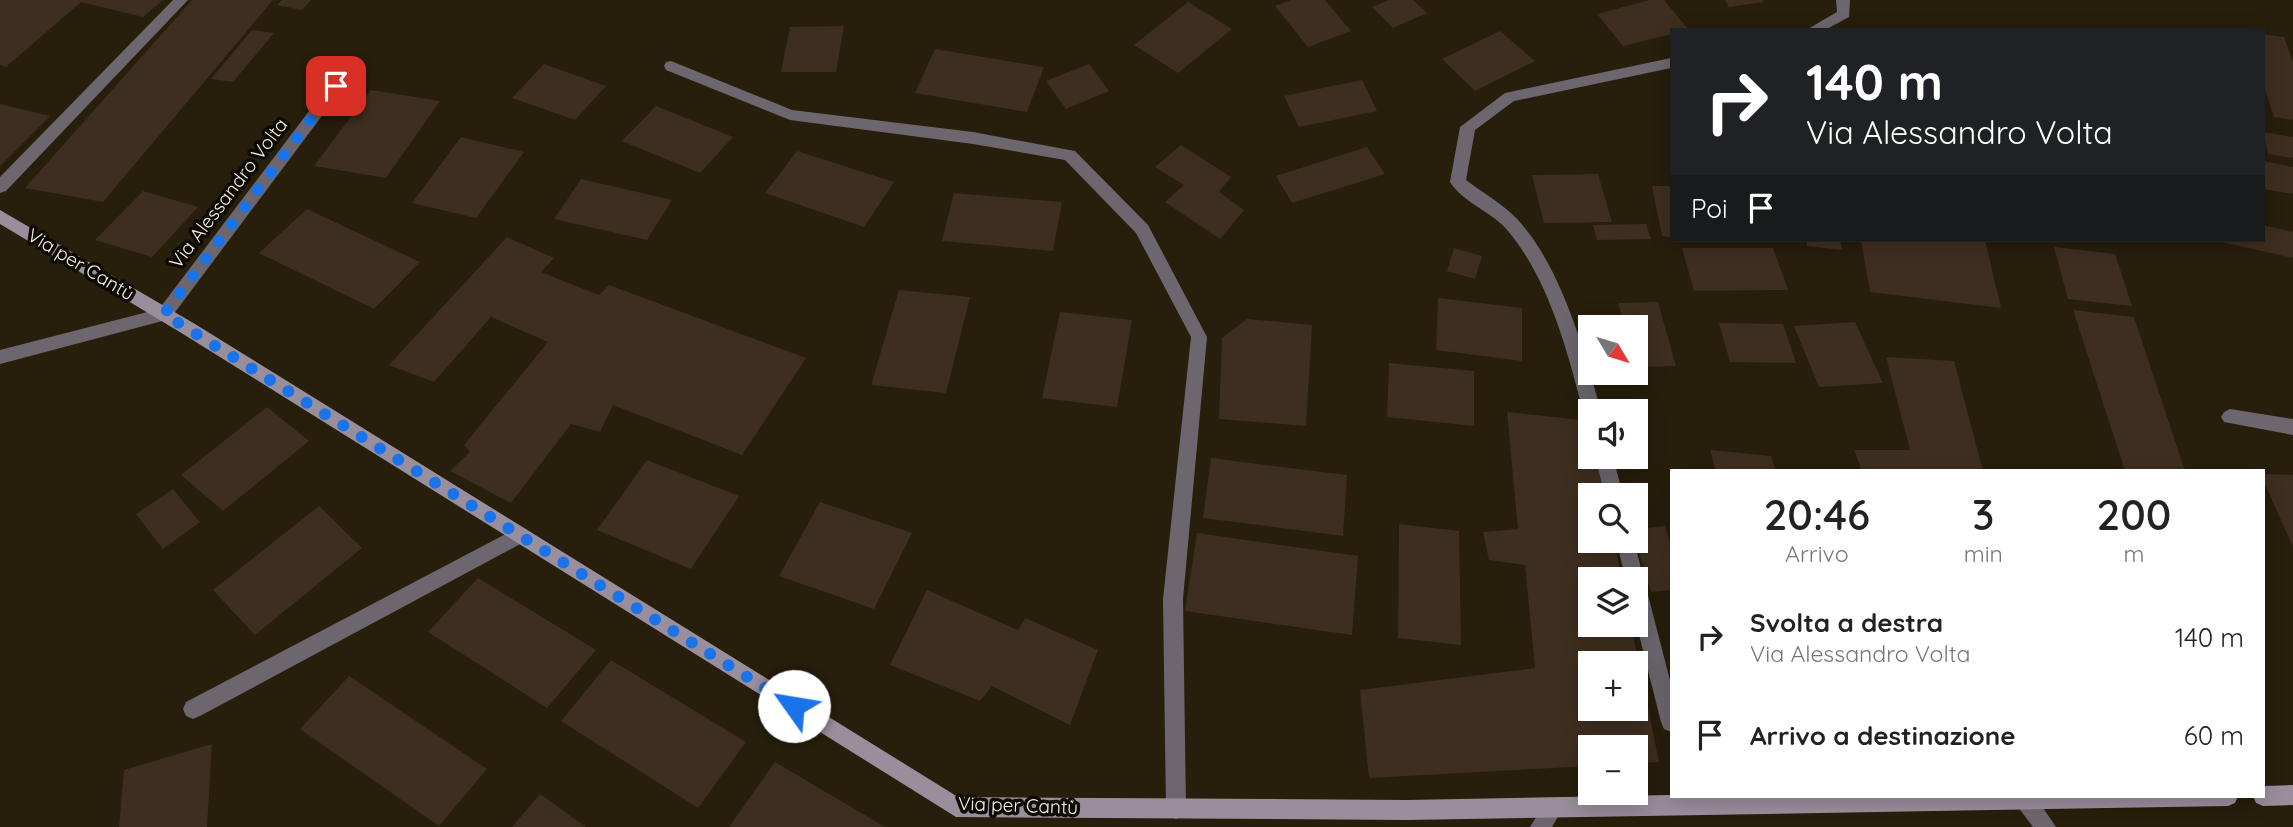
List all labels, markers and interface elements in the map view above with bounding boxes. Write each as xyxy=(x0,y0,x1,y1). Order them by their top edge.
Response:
text: 140 m xyxy=(1806,51,1943,112)
pin xyxy=(306,56,366,116)
icon: right xyxy=(1691,56,1782,147)
icon: arrive xyxy=(317,67,355,105)
text: Via Alessandro Volta xyxy=(1806,112,2113,152)
street label: Via Alessandro Volta xyxy=(164,113,292,273)
icon: arrive xyxy=(1742,189,1780,227)
text: Poi xyxy=(1691,192,1728,225)
street label: Via per Cantù xyxy=(23,223,139,305)
north arrow xyxy=(1578,315,1648,385)
map controls xyxy=(1578,315,1648,805)
button: sound xyxy=(1578,399,1648,469)
button: search xyxy=(1578,483,1648,553)
text: 20:46 xyxy=(1764,488,1870,541)
text: 3 xyxy=(1972,488,1994,541)
text: 200 xyxy=(2097,488,2171,541)
text: Arrivo xyxy=(1785,539,1849,568)
text: min xyxy=(1964,539,2003,568)
text: m xyxy=(2123,539,2144,568)
button: layers xyxy=(1578,567,1648,637)
text: Svolta a destra xyxy=(1750,606,1943,639)
icon: right xyxy=(1691,618,1729,656)
text: 140 m xyxy=(2175,621,2244,654)
text: Via Alessandro Volta xyxy=(1750,639,1970,668)
button: + xyxy=(1578,651,1648,721)
position arrow xyxy=(757,669,831,743)
icon: arrive xyxy=(1691,716,1729,754)
text: Arrivo a destinazione xyxy=(1750,719,2016,752)
text: 60 m xyxy=(2184,719,2244,752)
button: − xyxy=(1578,735,1648,805)
street label: Via per Cantù xyxy=(957,791,1079,819)

